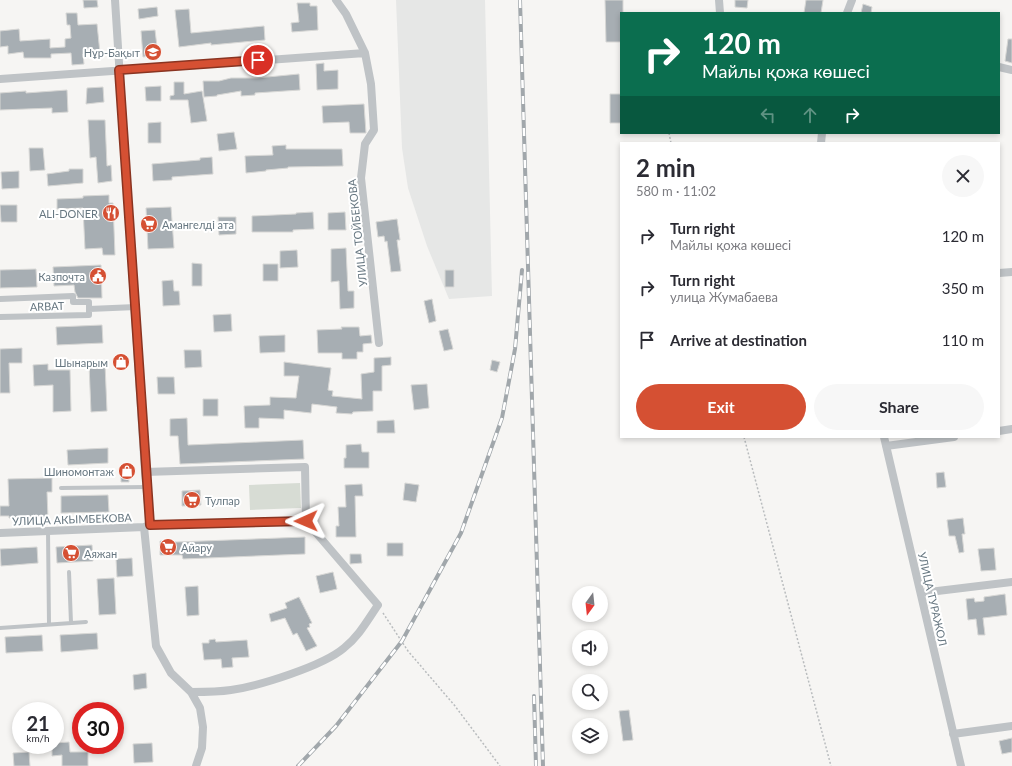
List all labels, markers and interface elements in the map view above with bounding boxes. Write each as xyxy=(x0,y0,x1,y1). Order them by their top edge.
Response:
text: 120 m xyxy=(702,26,781,60)
icon: right xyxy=(636,28,688,80)
school or university icon: Нұр-Бақыт xyxy=(143,42,163,62)
pin xyxy=(241,43,275,77)
place label: Нұр-Бақыт xyxy=(84,46,140,59)
icon: arrive xyxy=(247,49,269,71)
text: Майлы қожа көшесі xyxy=(702,60,870,82)
icon: left xyxy=(757,104,779,126)
icon: ahead xyxy=(799,104,821,126)
icon: right xyxy=(841,104,863,126)
text: 2 min xyxy=(636,153,696,182)
button: close xyxy=(942,155,984,197)
street label: УЛИЦА ТОЙБЕКОВА xyxy=(345,178,369,287)
text: 580 m · 11:02 xyxy=(636,183,716,199)
restaurant icon: ALI-DONER xyxy=(101,203,121,223)
place label: ALI-DONER xyxy=(39,207,98,220)
supermarket icon: Амангелді ата xyxy=(139,214,159,234)
place label: Амангелді ата xyxy=(162,218,234,231)
text: Turn right xyxy=(670,219,735,237)
icon: right xyxy=(636,225,658,247)
text: 120 m xyxy=(942,227,984,245)
text: Майлы қожа көшесі xyxy=(670,237,791,253)
public building icon: Казпочта xyxy=(88,266,108,286)
place label: Казпочта xyxy=(38,270,85,283)
text: Turn right xyxy=(670,271,735,289)
icon: right xyxy=(636,277,658,299)
text: 350 m xyxy=(942,279,984,297)
text: улица Жумабаева xyxy=(670,289,778,305)
street label: ARBAT xyxy=(30,299,65,313)
icon: arrive xyxy=(636,329,658,351)
text: Arrive at destination xyxy=(670,331,807,349)
text: 110 m xyxy=(942,331,984,349)
shop icon: Шынарым xyxy=(111,352,131,372)
place label: Шынарым xyxy=(55,356,108,369)
button: Exit xyxy=(636,384,806,430)
button: Share xyxy=(814,384,984,430)
shop icon: Шиномонтаж xyxy=(117,461,137,481)
place label: Шиномонтаж xyxy=(44,465,114,478)
supermarket icon: Тулпар xyxy=(182,490,202,510)
place label: Тулпар xyxy=(205,494,240,507)
position arrow xyxy=(285,500,327,542)
street label: УЛИЦА АКЫМБЕКОВА xyxy=(12,510,133,528)
supermarket icon: Айару xyxy=(158,537,178,557)
place label: Айару xyxy=(181,541,212,554)
supermarket icon: Аяжан xyxy=(61,543,81,563)
place label: Аяжан xyxy=(84,547,117,560)
street label: УЛИЦА ТУРАЖОЛ xyxy=(916,551,950,647)
north arrow xyxy=(572,586,608,622)
map controls xyxy=(572,586,608,754)
button: sound xyxy=(572,630,608,666)
button: search xyxy=(572,674,608,710)
speed limit sign: 30 xyxy=(72,702,124,754)
text: 21 xyxy=(26,711,50,735)
button: layers xyxy=(572,718,608,754)
text: km/h xyxy=(26,732,50,744)

